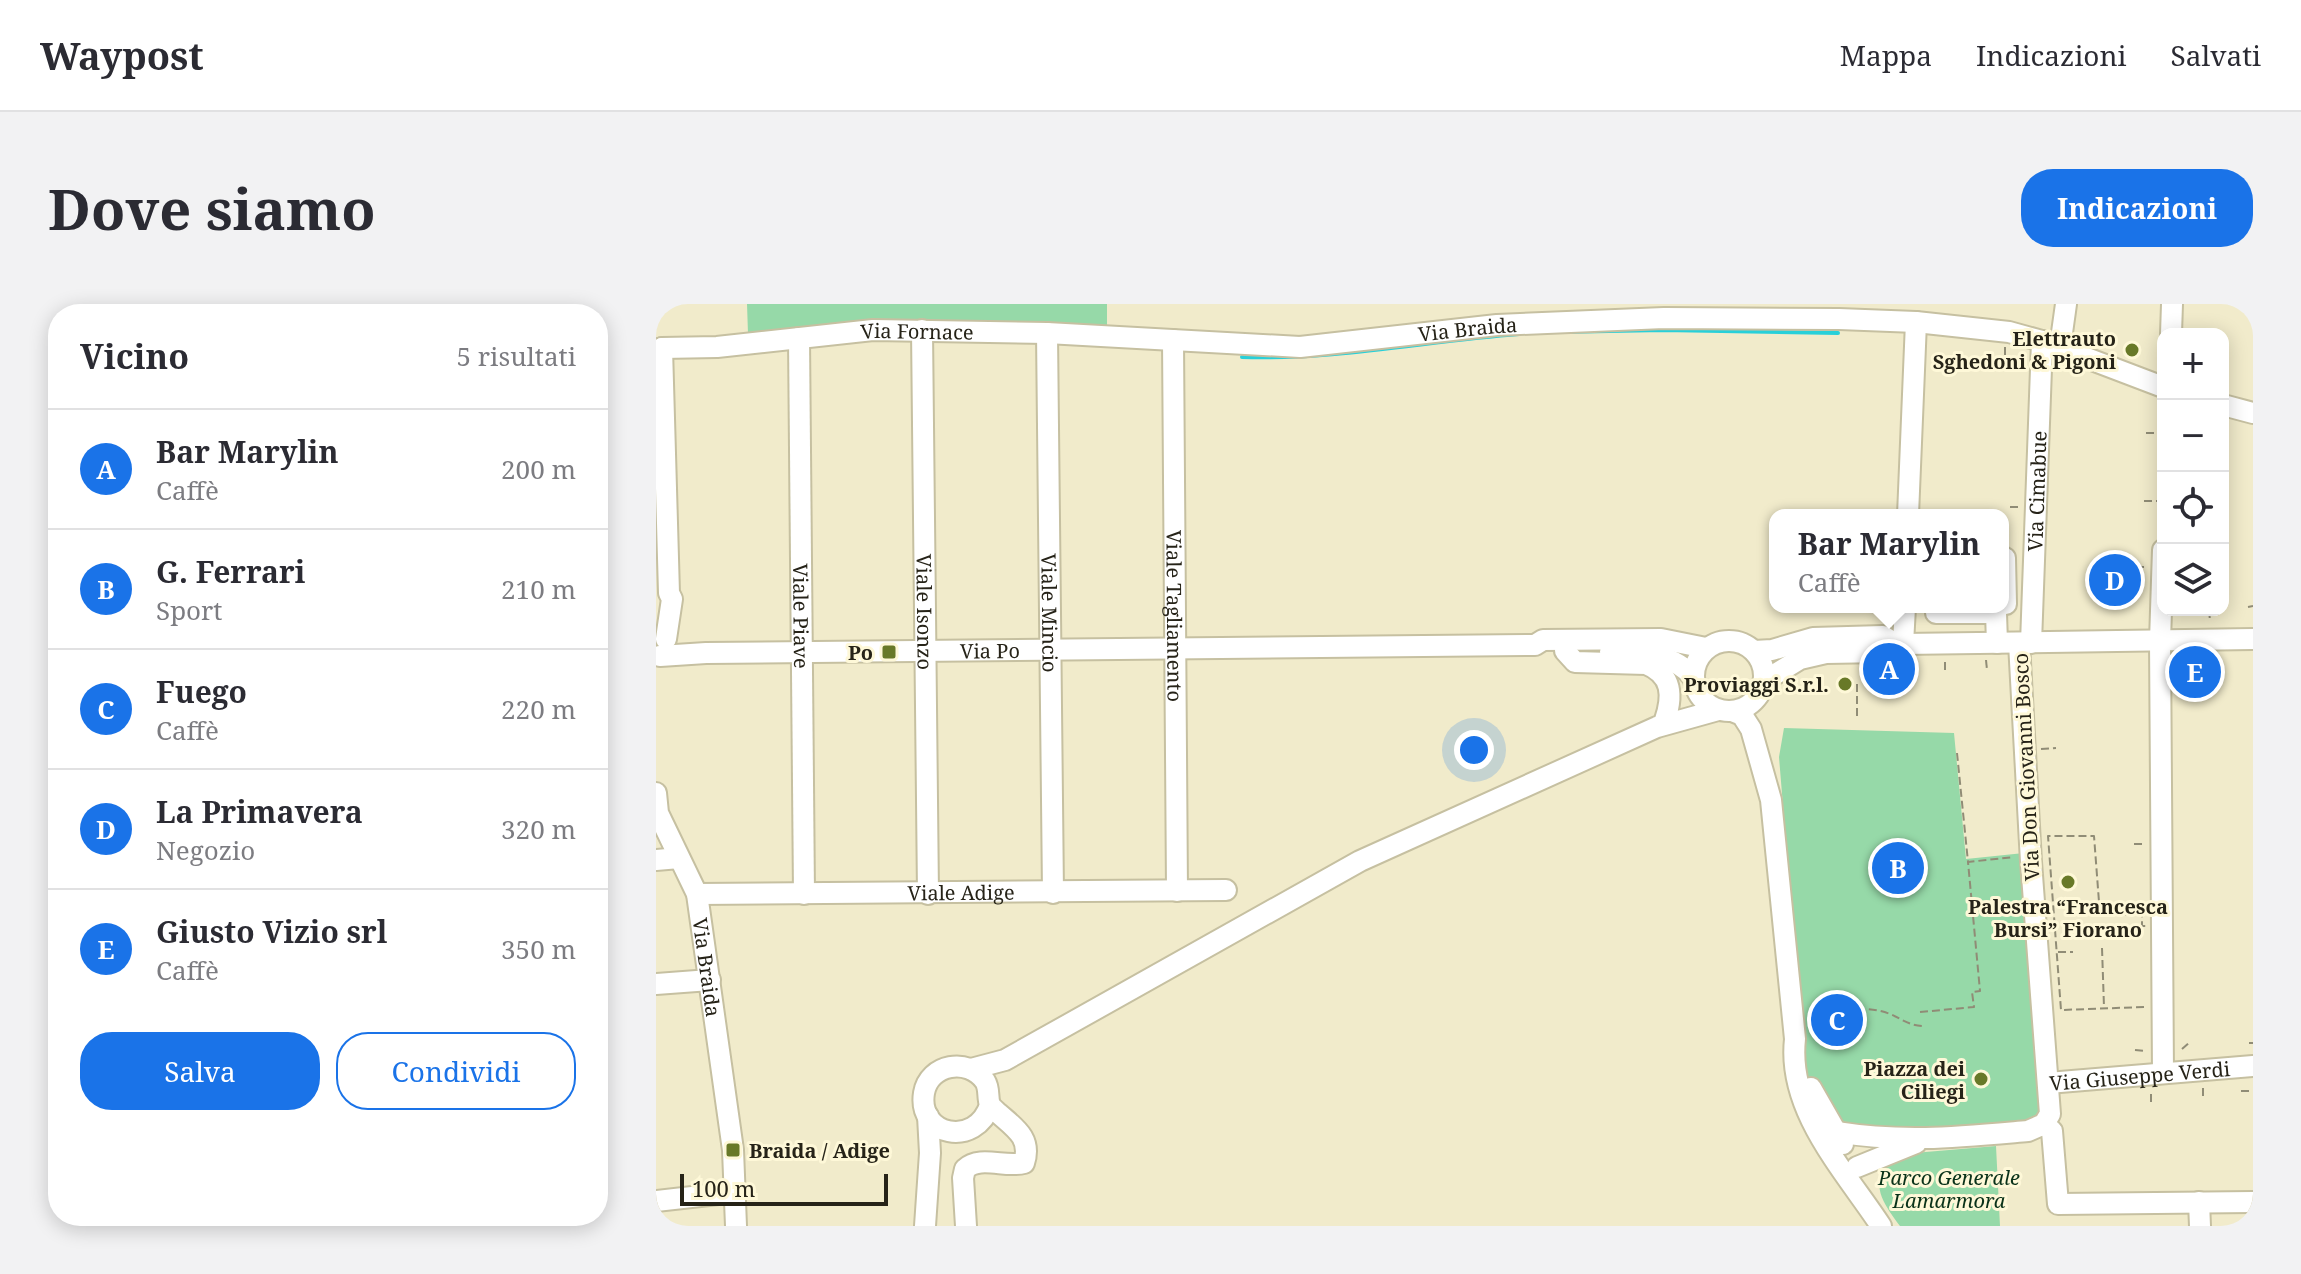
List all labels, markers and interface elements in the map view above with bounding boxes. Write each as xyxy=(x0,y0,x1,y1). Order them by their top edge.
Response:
text: Waypost xyxy=(40,29,204,81)
text: Mappa xyxy=(1840,36,1932,74)
text: Indicazioni xyxy=(1976,36,2127,74)
text: Salvati xyxy=(2171,36,2261,74)
button: Indicazioni xyxy=(2021,169,2253,247)
text: Dove siamo xyxy=(48,170,376,246)
street label: Via Braida xyxy=(1417,311,1518,347)
street label: Via Fornace xyxy=(859,316,974,345)
place label: Elettrauto Sghedoni & Pigoni xyxy=(1933,325,2116,375)
map controls xyxy=(2157,328,2229,616)
button: + xyxy=(2157,328,2229,400)
text: Vicino xyxy=(80,333,189,379)
text: 5 risultati xyxy=(457,338,576,374)
marker: Elettrauto Sghedoni & Pigoni xyxy=(2123,341,2141,359)
button: − xyxy=(2157,400,2229,472)
street label: Via Cimabue xyxy=(2021,430,2052,552)
text: Bar Marylin xyxy=(156,431,338,472)
text: A xyxy=(96,451,116,487)
text: 200 m xyxy=(501,451,576,487)
text: Caffè xyxy=(156,472,219,508)
button: locate xyxy=(2157,472,2229,544)
popup xyxy=(1769,509,2009,613)
text: Bar Marylin xyxy=(1798,523,1980,564)
street label: Viale Tagliamento xyxy=(1161,530,1189,702)
button: layers xyxy=(2157,544,2229,616)
pin: D xyxy=(2089,550,2141,610)
text: G. Ferrari xyxy=(156,551,305,592)
street label: Viale Mincio xyxy=(1036,553,1064,673)
street label: Viale Isonzo xyxy=(911,554,939,670)
street label: Viale Piave xyxy=(788,563,815,669)
text: Caffè xyxy=(1798,564,1861,600)
text: B xyxy=(97,571,115,607)
text: 210 m xyxy=(501,571,576,607)
text: Sport xyxy=(156,592,223,628)
street label: Via Po xyxy=(960,636,1020,664)
place label: Po xyxy=(848,639,873,666)
pin: A xyxy=(1863,639,1915,699)
pin: E xyxy=(2169,642,2221,702)
marker: Po xyxy=(880,643,898,661)
street label: Via Don Giovanni Bosco xyxy=(2007,652,2045,882)
text: Fuego xyxy=(156,671,247,712)
place label: Proviaggi S.r.l. xyxy=(1684,671,1829,698)
marker: Proviaggi S.r.l. xyxy=(1836,675,1854,693)
text: C xyxy=(97,691,115,727)
text: 220 m xyxy=(501,691,576,727)
text: Caffè xyxy=(156,712,219,748)
your location xyxy=(1454,730,1494,770)
text: La Primavera xyxy=(156,791,363,832)
text: D xyxy=(96,811,116,847)
text: 320 m xyxy=(501,811,576,847)
text: Negozio xyxy=(156,832,255,868)
pin: B xyxy=(1872,838,1924,898)
marker: Palestra “Francesca Bursi” Fiorano xyxy=(2059,873,2077,891)
street label: Viale Adige xyxy=(907,878,1015,906)
place label: Palestra “Francesca Bursi” Fiorano xyxy=(1968,893,2168,943)
text: Giusto Vizio srl xyxy=(156,911,387,952)
street label: Via Braida xyxy=(687,916,728,1019)
text: E xyxy=(98,931,114,967)
text: 350 m xyxy=(501,931,576,967)
text: Caffè xyxy=(156,952,219,988)
pin: C xyxy=(1811,990,1863,1050)
button: Salva xyxy=(80,1032,320,1110)
button: Condividi xyxy=(336,1032,576,1110)
street label: Via Giuseppe Verdi xyxy=(2048,1054,2232,1096)
place label: Piazza dei Ciliegi xyxy=(1863,1055,1965,1105)
marker: Piazza dei Ciliegi xyxy=(1972,1070,1990,1088)
place label: Braida / Adige xyxy=(749,1137,890,1164)
marker: Braida / Adige xyxy=(724,1141,742,1159)
park label: Parco Generale Lamarmora xyxy=(1877,1164,2020,1214)
scale bar xyxy=(680,1170,888,1206)
text: 100 m xyxy=(692,1173,755,1203)

